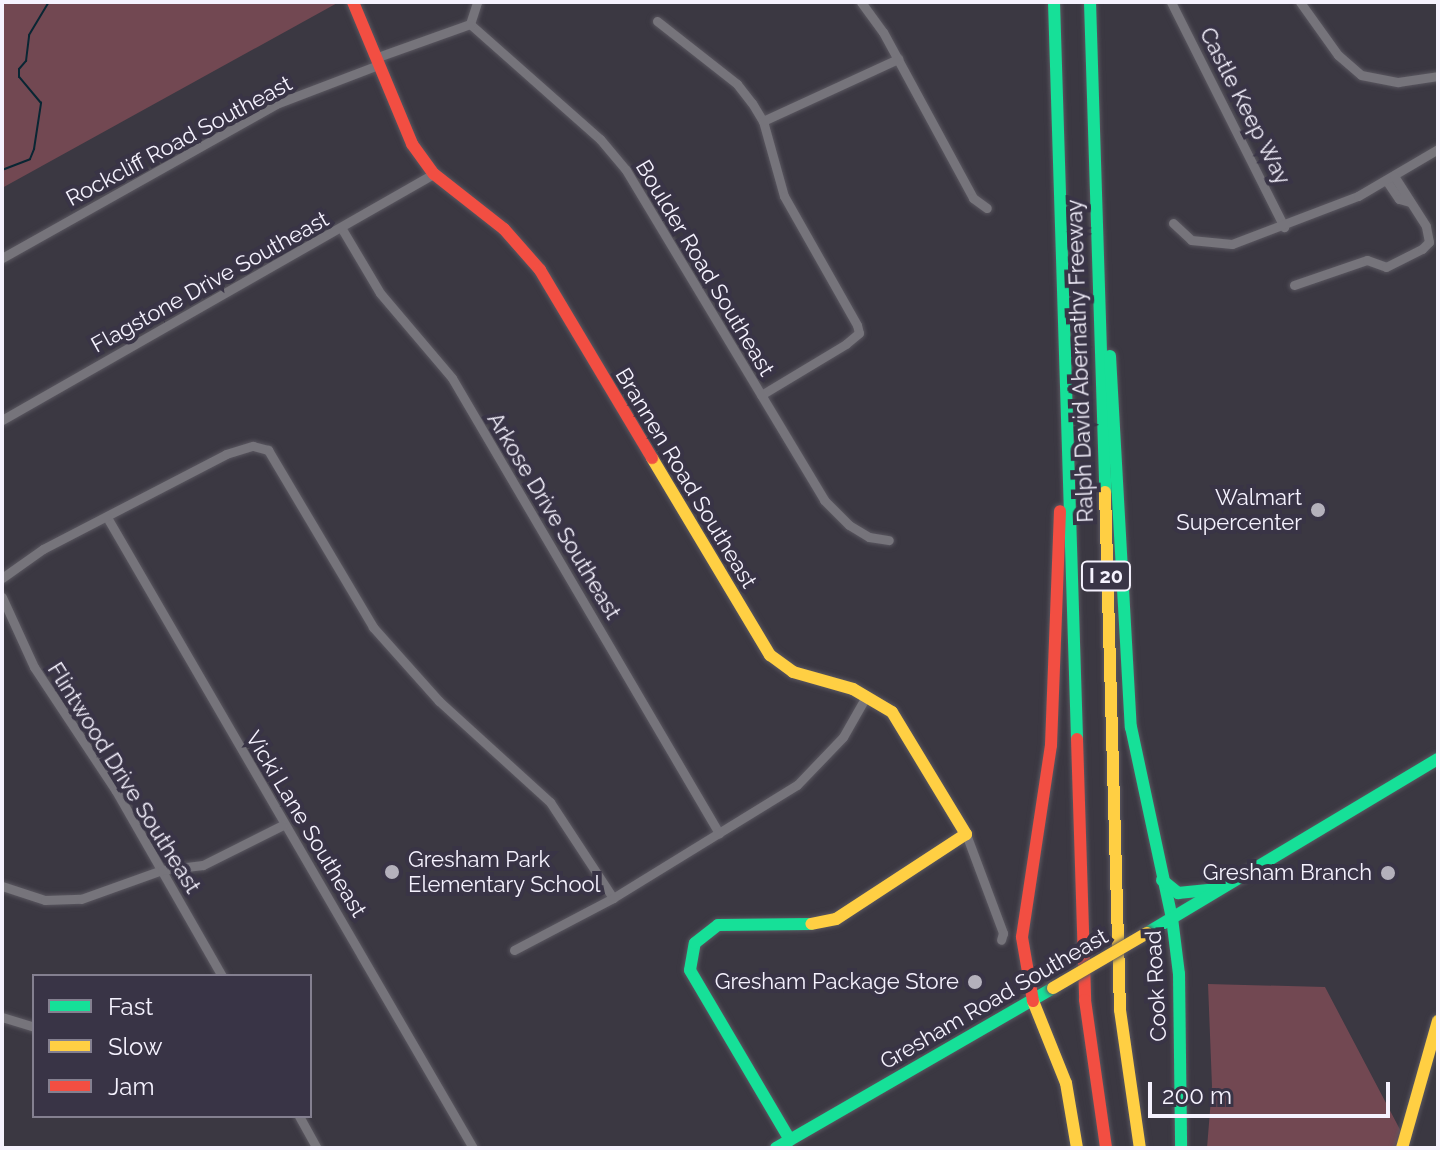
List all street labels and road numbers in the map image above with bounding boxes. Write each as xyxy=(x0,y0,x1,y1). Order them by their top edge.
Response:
street label: Castle Keep Way xyxy=(1194,23,1296,189)
street label: Rockcliff Road Southeast xyxy=(61,70,297,212)
street label: Boulder Road Southeast xyxy=(630,155,780,381)
street label: Ralph David Abernathy Freeway xyxy=(1061,198,1099,524)
street label: Flagstone Drive Southeast xyxy=(87,206,333,358)
street label: Brannen Road Southeast xyxy=(610,363,762,593)
street label: Arkose Drive Southeast xyxy=(482,408,626,624)
road number: I 20 xyxy=(1080,560,1132,592)
street label: Flintwood Drive Southeast xyxy=(42,658,206,898)
street label: Vicki Lane Southeast xyxy=(240,726,372,922)
street label: Gresham Road Southeast xyxy=(876,923,1112,1075)
street label: Cook Road xyxy=(1140,930,1172,1042)

